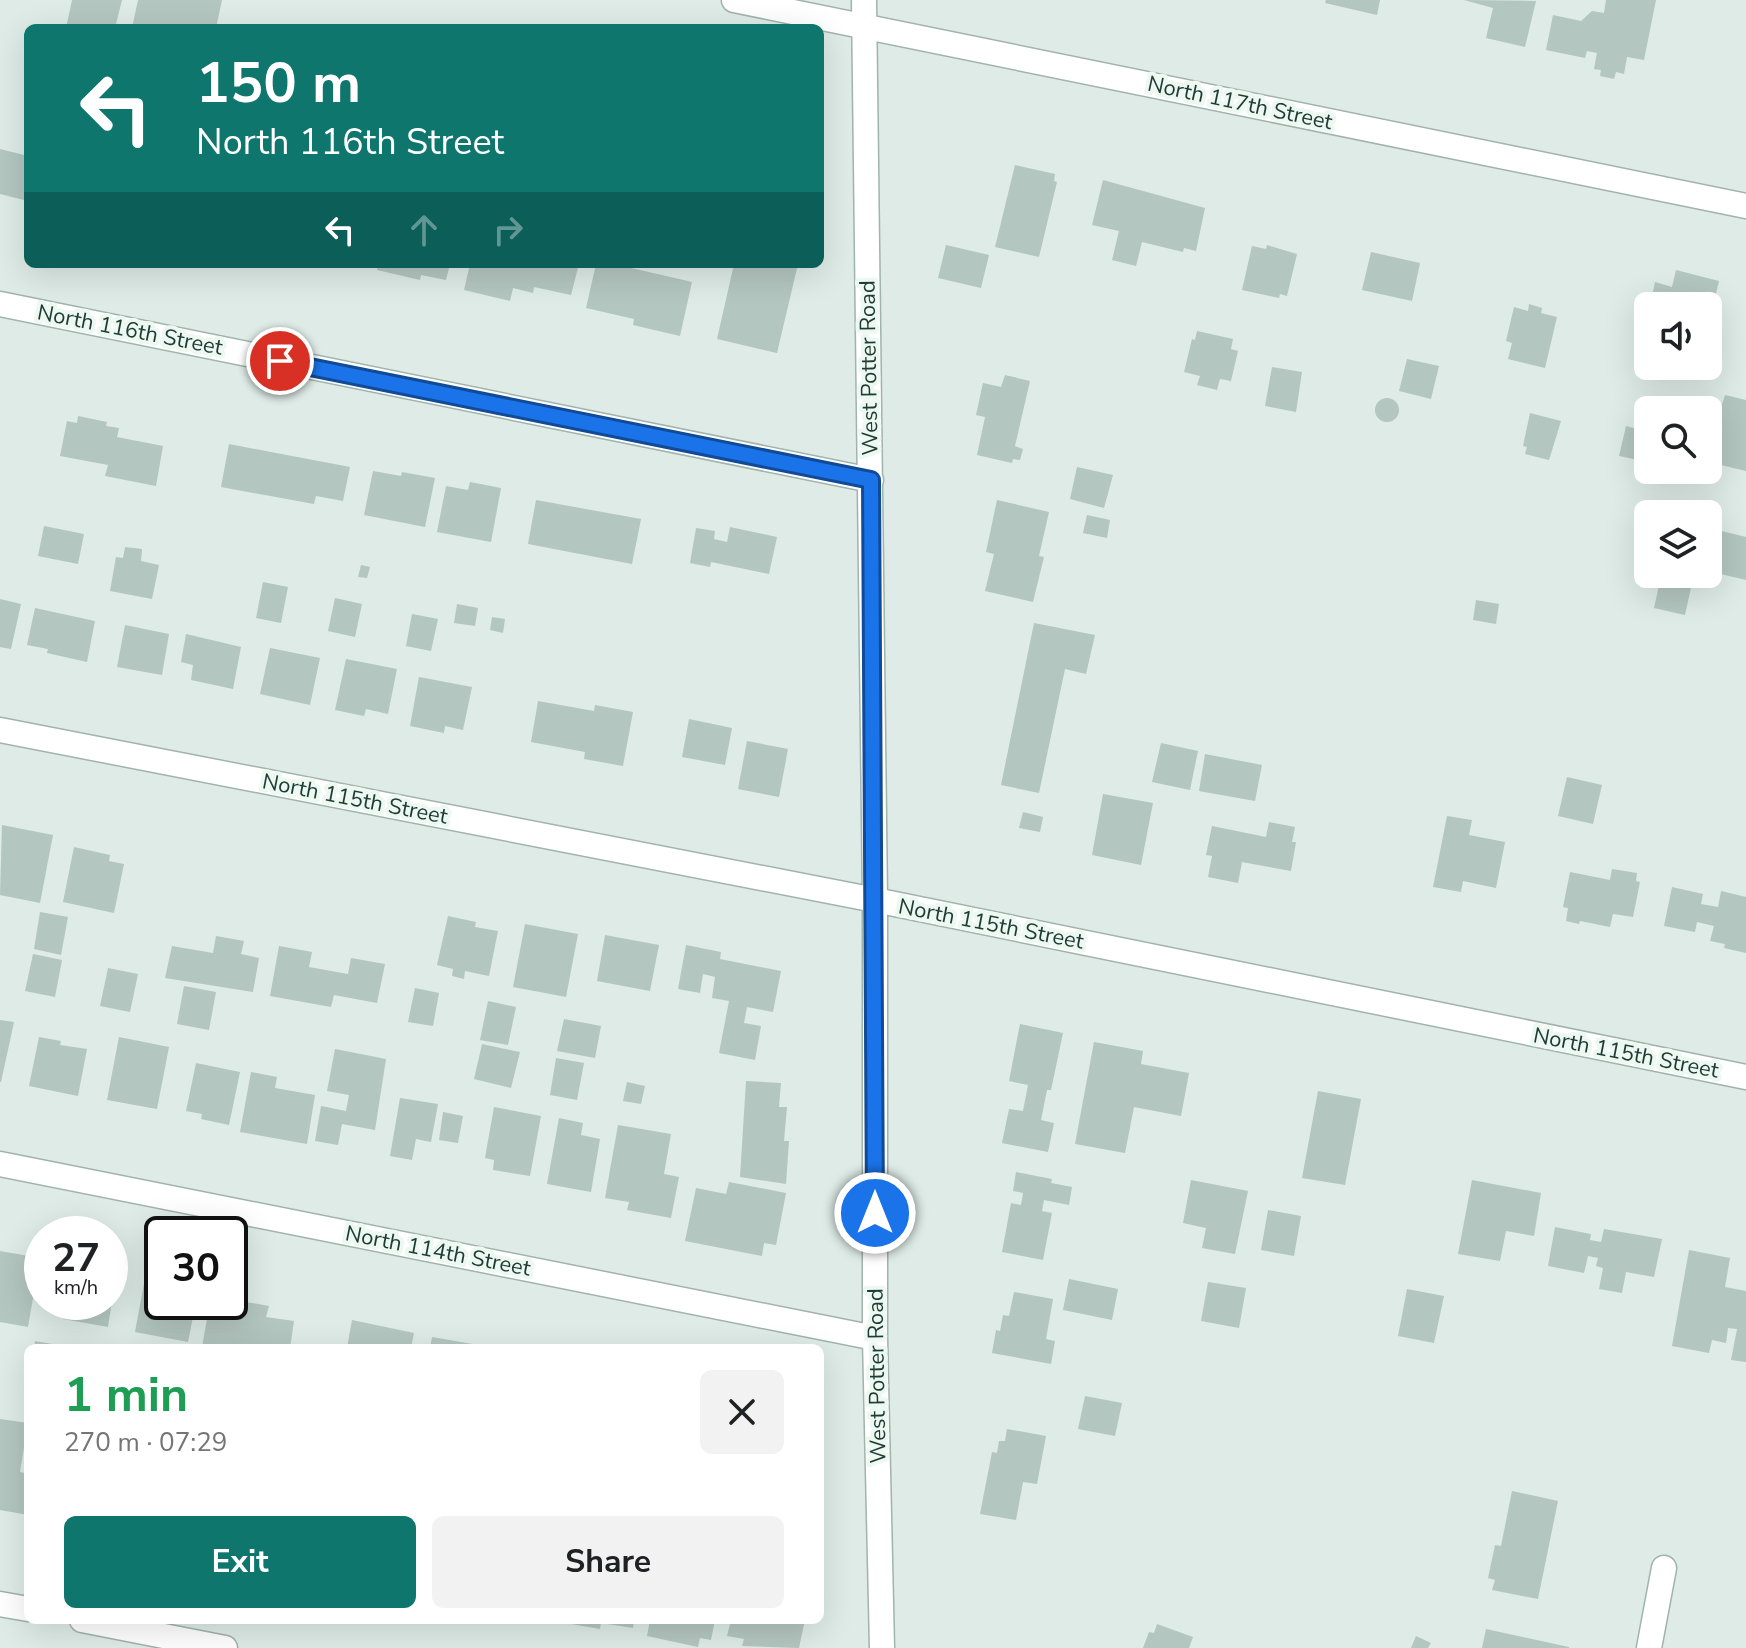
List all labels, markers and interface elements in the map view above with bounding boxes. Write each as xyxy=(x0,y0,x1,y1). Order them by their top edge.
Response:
text: 150 m xyxy=(196,45,361,122)
icon: left xyxy=(64,56,168,160)
street label: North 117th Street xyxy=(1145,69,1335,137)
text: North 116th Street xyxy=(196,118,504,167)
icon: left xyxy=(318,208,362,252)
icon: ahead xyxy=(402,208,446,252)
icon: right xyxy=(486,208,530,252)
street label: West Potter Road xyxy=(852,280,886,456)
map controls xyxy=(1634,292,1722,588)
button: sound xyxy=(1634,292,1722,380)
street label: North 116th Street xyxy=(35,297,226,363)
pin xyxy=(246,327,314,395)
icon: arrive xyxy=(258,339,302,383)
button: search xyxy=(1634,396,1722,484)
button: layers xyxy=(1634,500,1722,588)
street label: North 115th Street xyxy=(260,766,451,832)
street label: North 115th Street xyxy=(896,891,1087,957)
street label: North 115th Street xyxy=(1531,1020,1722,1086)
position arrow xyxy=(833,1171,917,1255)
speed limit sign: 30 xyxy=(144,1216,248,1320)
street label: North 114th Street xyxy=(343,1218,534,1284)
text: 27 xyxy=(52,1231,100,1285)
text: km/h xyxy=(54,1274,98,1301)
street label: West Potter Road xyxy=(860,1288,894,1464)
text: 1 min xyxy=(64,1362,188,1428)
button: close xyxy=(700,1370,784,1454)
text: 270 m · 07:29 xyxy=(64,1425,227,1460)
button: Exit xyxy=(64,1516,416,1608)
button: Share xyxy=(432,1516,784,1608)

